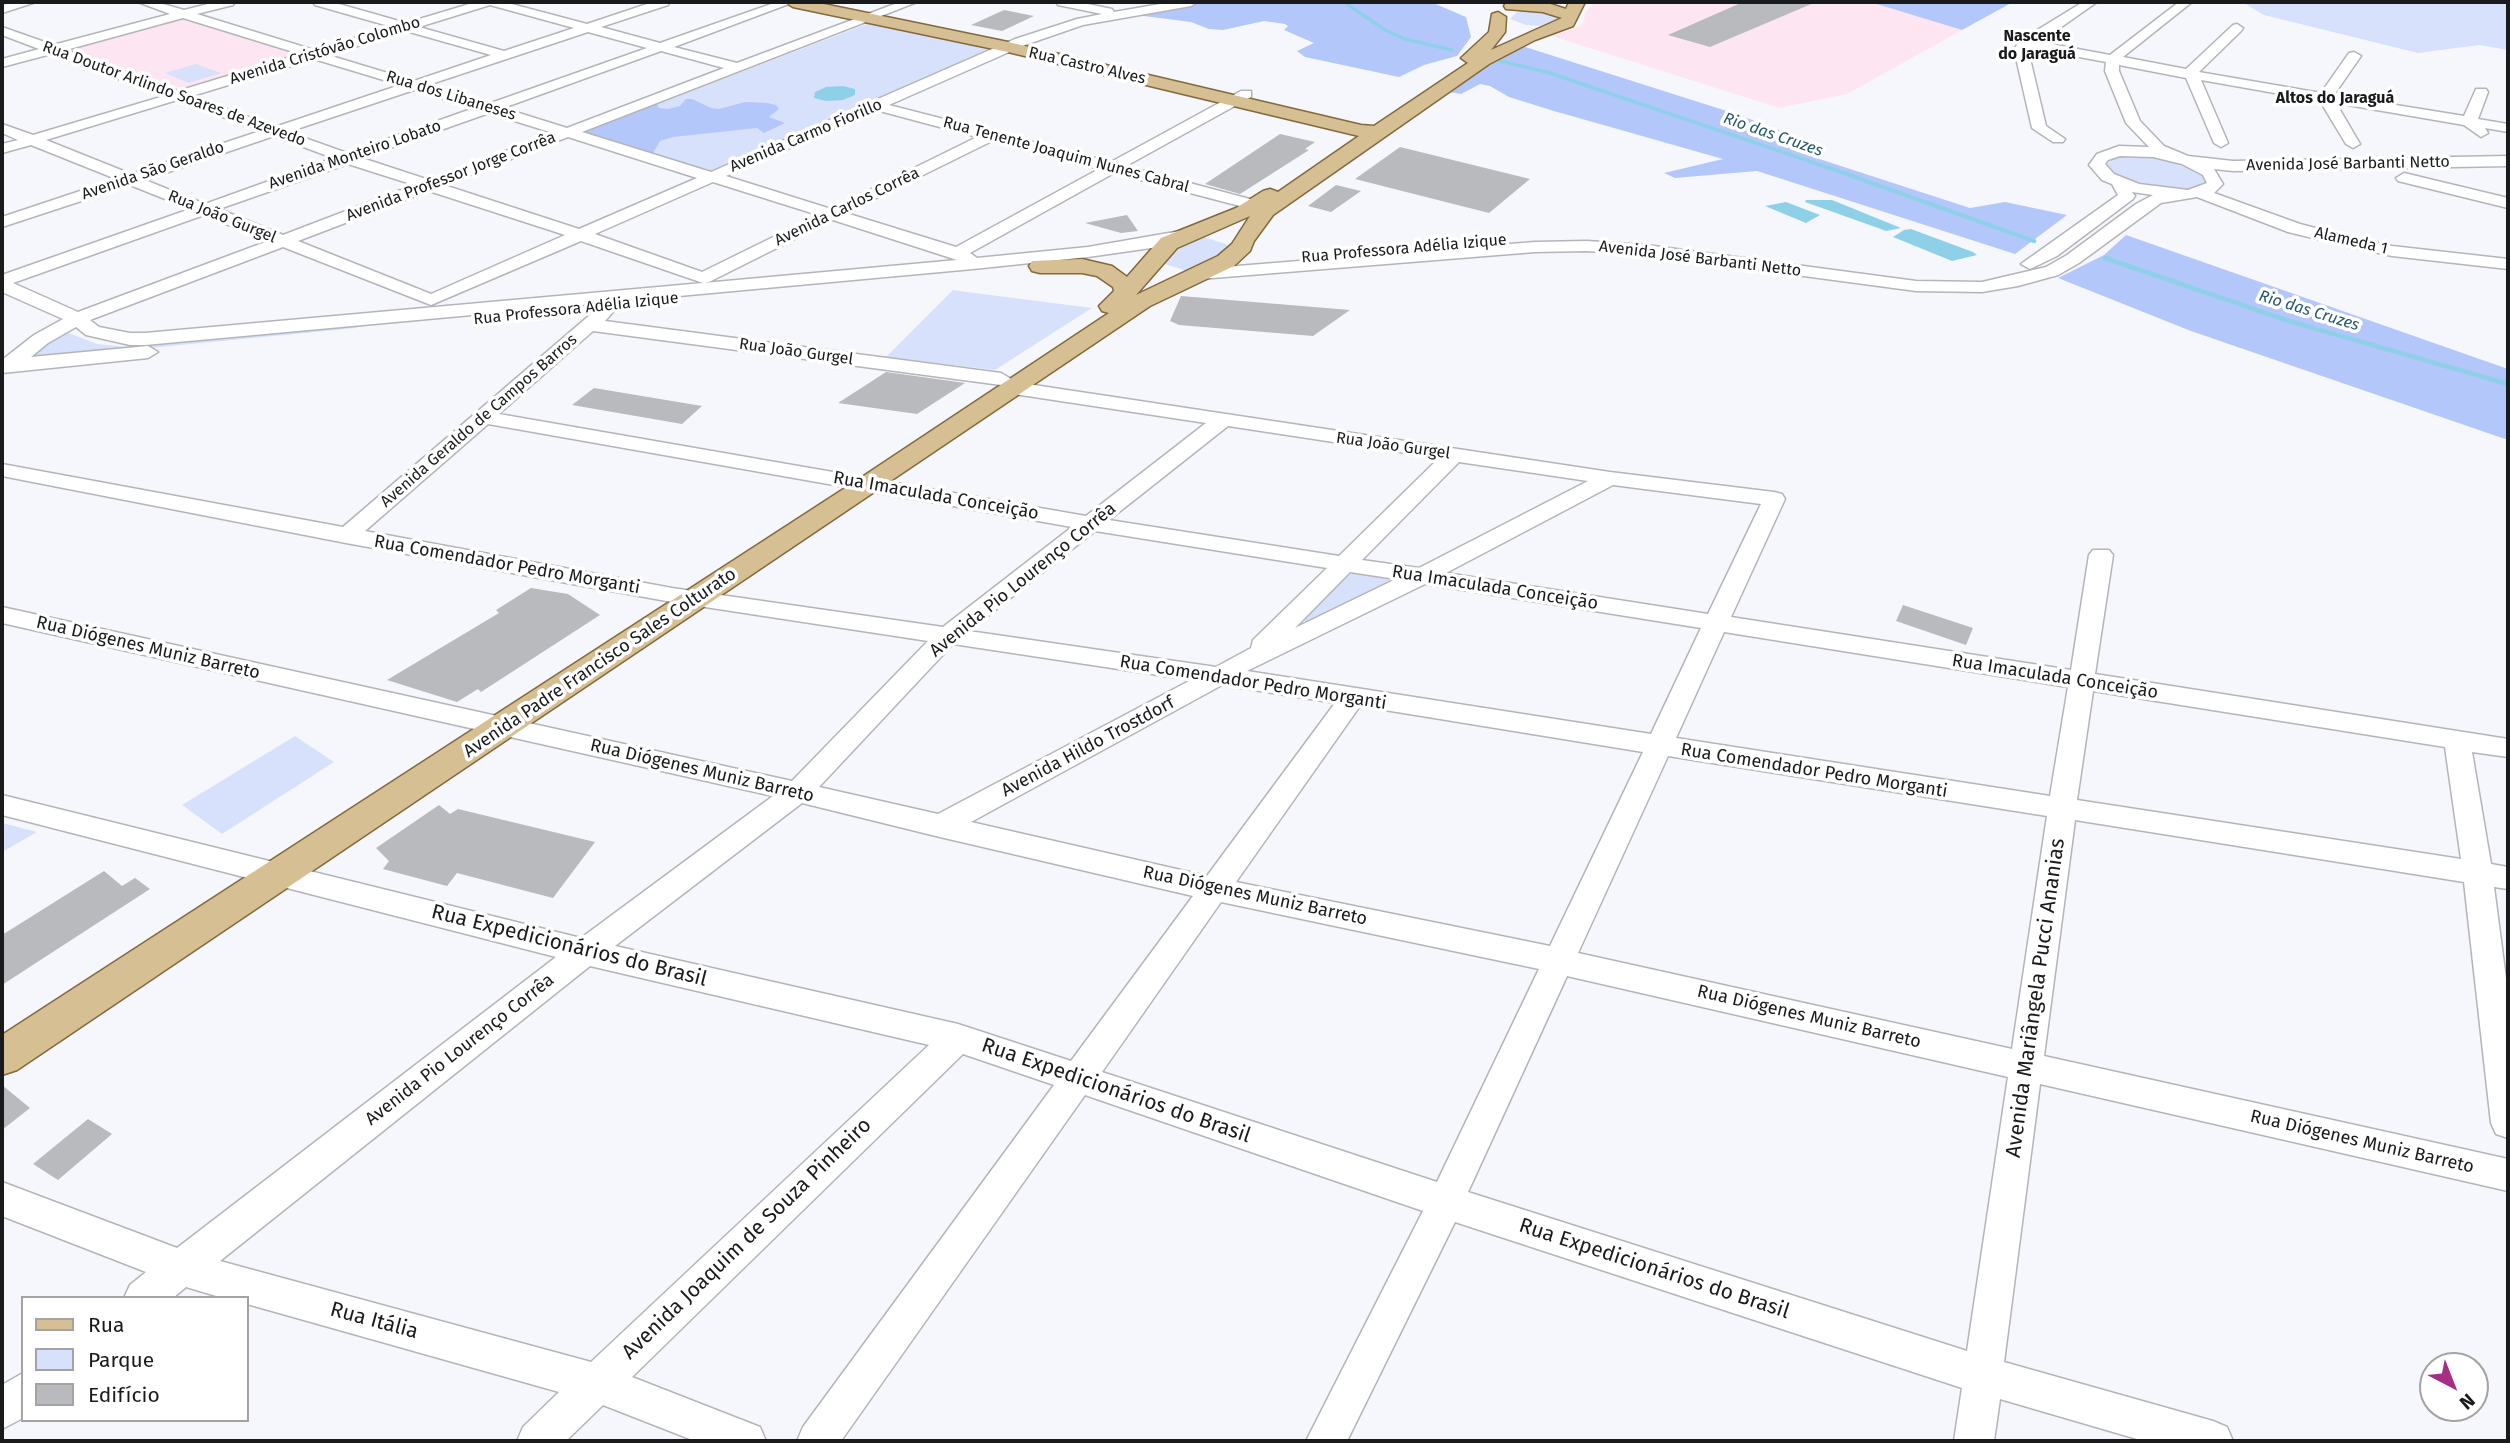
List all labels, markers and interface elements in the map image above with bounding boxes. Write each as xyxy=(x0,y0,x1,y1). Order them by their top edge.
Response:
street label: Avenida Cristóvão Colombo xyxy=(227,13,423,89)
district label: Nascente do Jaraguá xyxy=(1998,27,2076,65)
street label: Rua Doutor Arlindo Soares de Azevedo xyxy=(40,37,308,151)
street label: Rua Castro Alves xyxy=(1027,43,1147,89)
street label: Rua dos Libaneses xyxy=(384,67,518,125)
district label: Altos do Jaraguá xyxy=(2276,89,2394,109)
street label: Avenida Carmo Fiorillo xyxy=(727,95,885,177)
water label: Rio das Cruzes xyxy=(1721,109,1825,161)
street label: Rua Tenente Joaquim Nunes Cabral xyxy=(941,113,1191,197)
street label: Avenida Monteiro Lobato xyxy=(266,116,444,194)
street label: Avenida Professor Jorge Corrêa xyxy=(344,128,558,226)
street label: Avenida São Geraldo xyxy=(79,138,227,204)
street label: Avenida José Barbanti Netto xyxy=(2246,153,2450,175)
street label: Avenida Carlos Corrêa xyxy=(772,164,922,250)
street label: Rua João Gurgel xyxy=(165,187,279,247)
street label: Alameda 1 xyxy=(2313,223,2389,259)
street label: Rua Professora Adélia Izique xyxy=(1301,230,1507,268)
street label: Avenida José Barbanti Netto xyxy=(1598,237,1802,281)
water label: Rio das Cruzes xyxy=(2257,287,2361,335)
street label: Rua Professora Adélia Izique xyxy=(473,289,679,329)
street label: Avenida Geraldo de Campos Barros xyxy=(377,330,581,512)
street label: Rua João Gurgel xyxy=(738,334,854,370)
street label: Rua João Gurgel xyxy=(1335,428,1451,464)
street label: Rua Imaculada Conceição xyxy=(832,467,1040,525)
street label: Avenida Pio Lourenço Corrêa xyxy=(925,498,1121,662)
street label: Rua Comendador Pedro Morganti xyxy=(372,531,642,599)
street label: Rua Imaculada Conceição xyxy=(1390,561,1600,615)
street label: Avenida Padre Francisco Sales Colturato xyxy=(460,563,740,763)
street label: Rua Diógenes Muniz Barreto xyxy=(34,612,262,684)
street label: Rua Imaculada Conceição xyxy=(1950,650,2160,704)
street label: Rua Comendador Pedro Morganti xyxy=(1118,651,1388,715)
street label: Avenida Hildo Trostdorf xyxy=(998,692,1178,802)
street label: Rua Diógenes Muniz Barreto xyxy=(588,735,816,807)
street label: Rua Comendador Pedro Morganti xyxy=(1679,739,1949,803)
street label: Avenida Mariângela Pucci Ananias xyxy=(2001,837,2071,1159)
street label: Rua Diógenes Muniz Barreto xyxy=(1141,862,1369,930)
street label: Rua Expedicionários do Brasil xyxy=(429,900,709,992)
street label: Avenida Pio Lourenço Corrêa xyxy=(361,970,559,1130)
street label: Rua Diógenes Muniz Barreto xyxy=(1695,981,1923,1053)
street label: Rua Expedicionários do Brasil xyxy=(978,1033,1254,1149)
street label: Rua Diógenes Muniz Barreto xyxy=(2248,1106,2476,1178)
street label: Avenida Joaquim de Souza Pinheiro xyxy=(617,1113,877,1365)
street label: Rua Expedicionários do Brasil xyxy=(1516,1213,1792,1325)
legend xyxy=(21,1296,248,1422)
street label: Rua Itália xyxy=(327,1297,421,1345)
text: Rua xyxy=(88,1312,124,1338)
text: Parque xyxy=(88,1347,154,1373)
north arrow xyxy=(2419,1352,2489,1422)
text: Edifício xyxy=(88,1382,160,1408)
text: N xyxy=(2455,1389,2479,1414)

